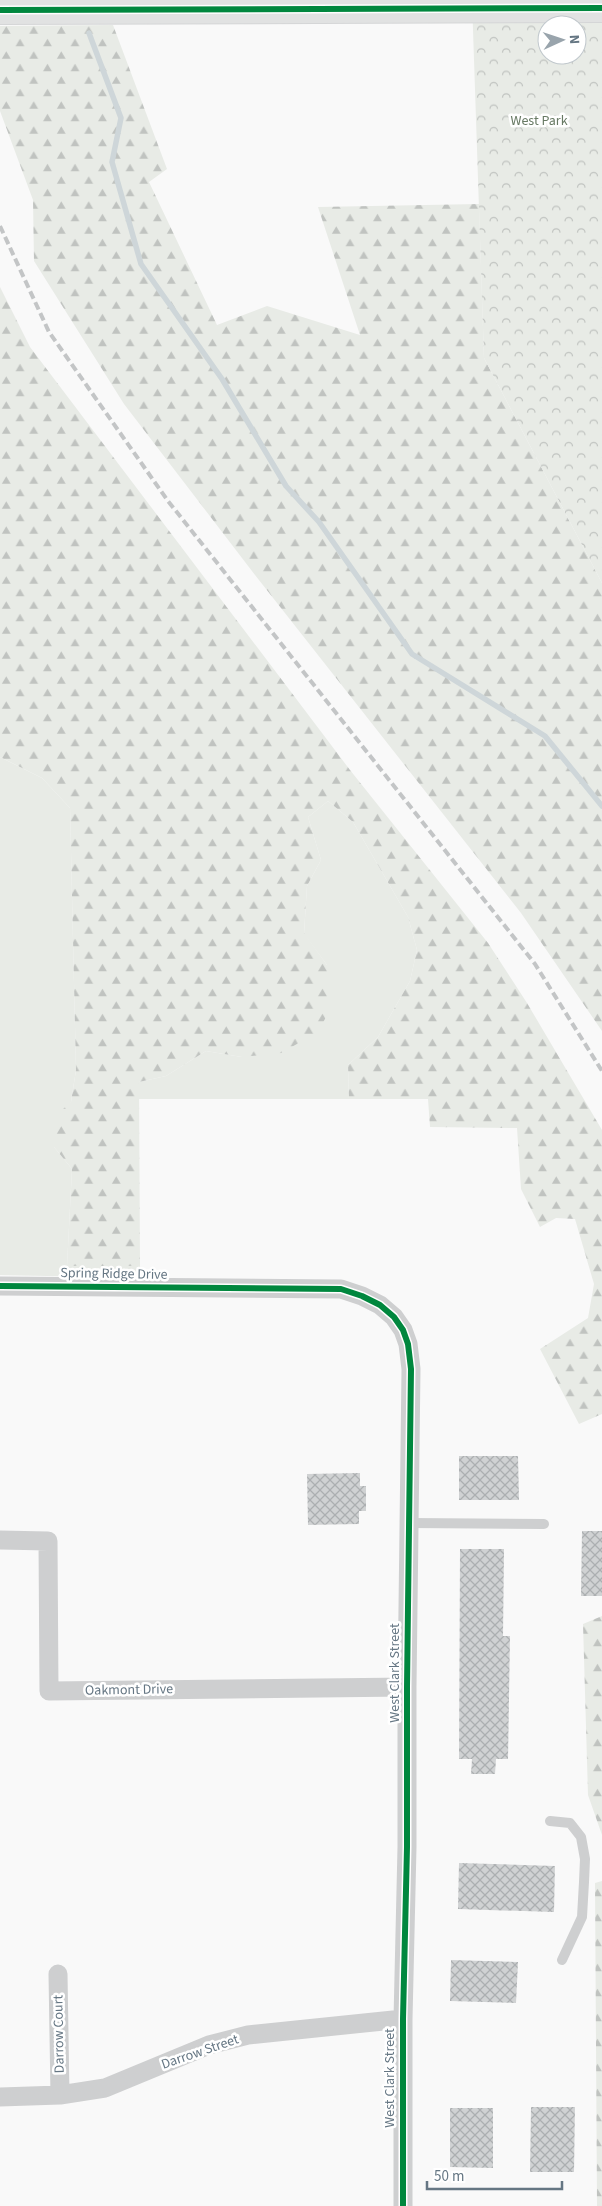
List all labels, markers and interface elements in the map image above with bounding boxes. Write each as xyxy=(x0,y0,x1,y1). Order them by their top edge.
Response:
north arrow xyxy=(537,15,587,65)
text: N xyxy=(564,34,584,45)
park label: West Park xyxy=(510,111,568,131)
street label: Spring Ridge Drive xyxy=(60,1263,168,1285)
street label: West Clark Street xyxy=(385,1623,405,1723)
street label: Oakmont Drive xyxy=(85,1679,173,1701)
street label: Darrow Court xyxy=(48,1994,70,2073)
street label: West Clark Street xyxy=(380,2028,400,2128)
street label: Darrow Street xyxy=(159,2029,242,2075)
scale bar xyxy=(427,2158,562,2190)
text: 50 m xyxy=(434,2166,464,2187)

